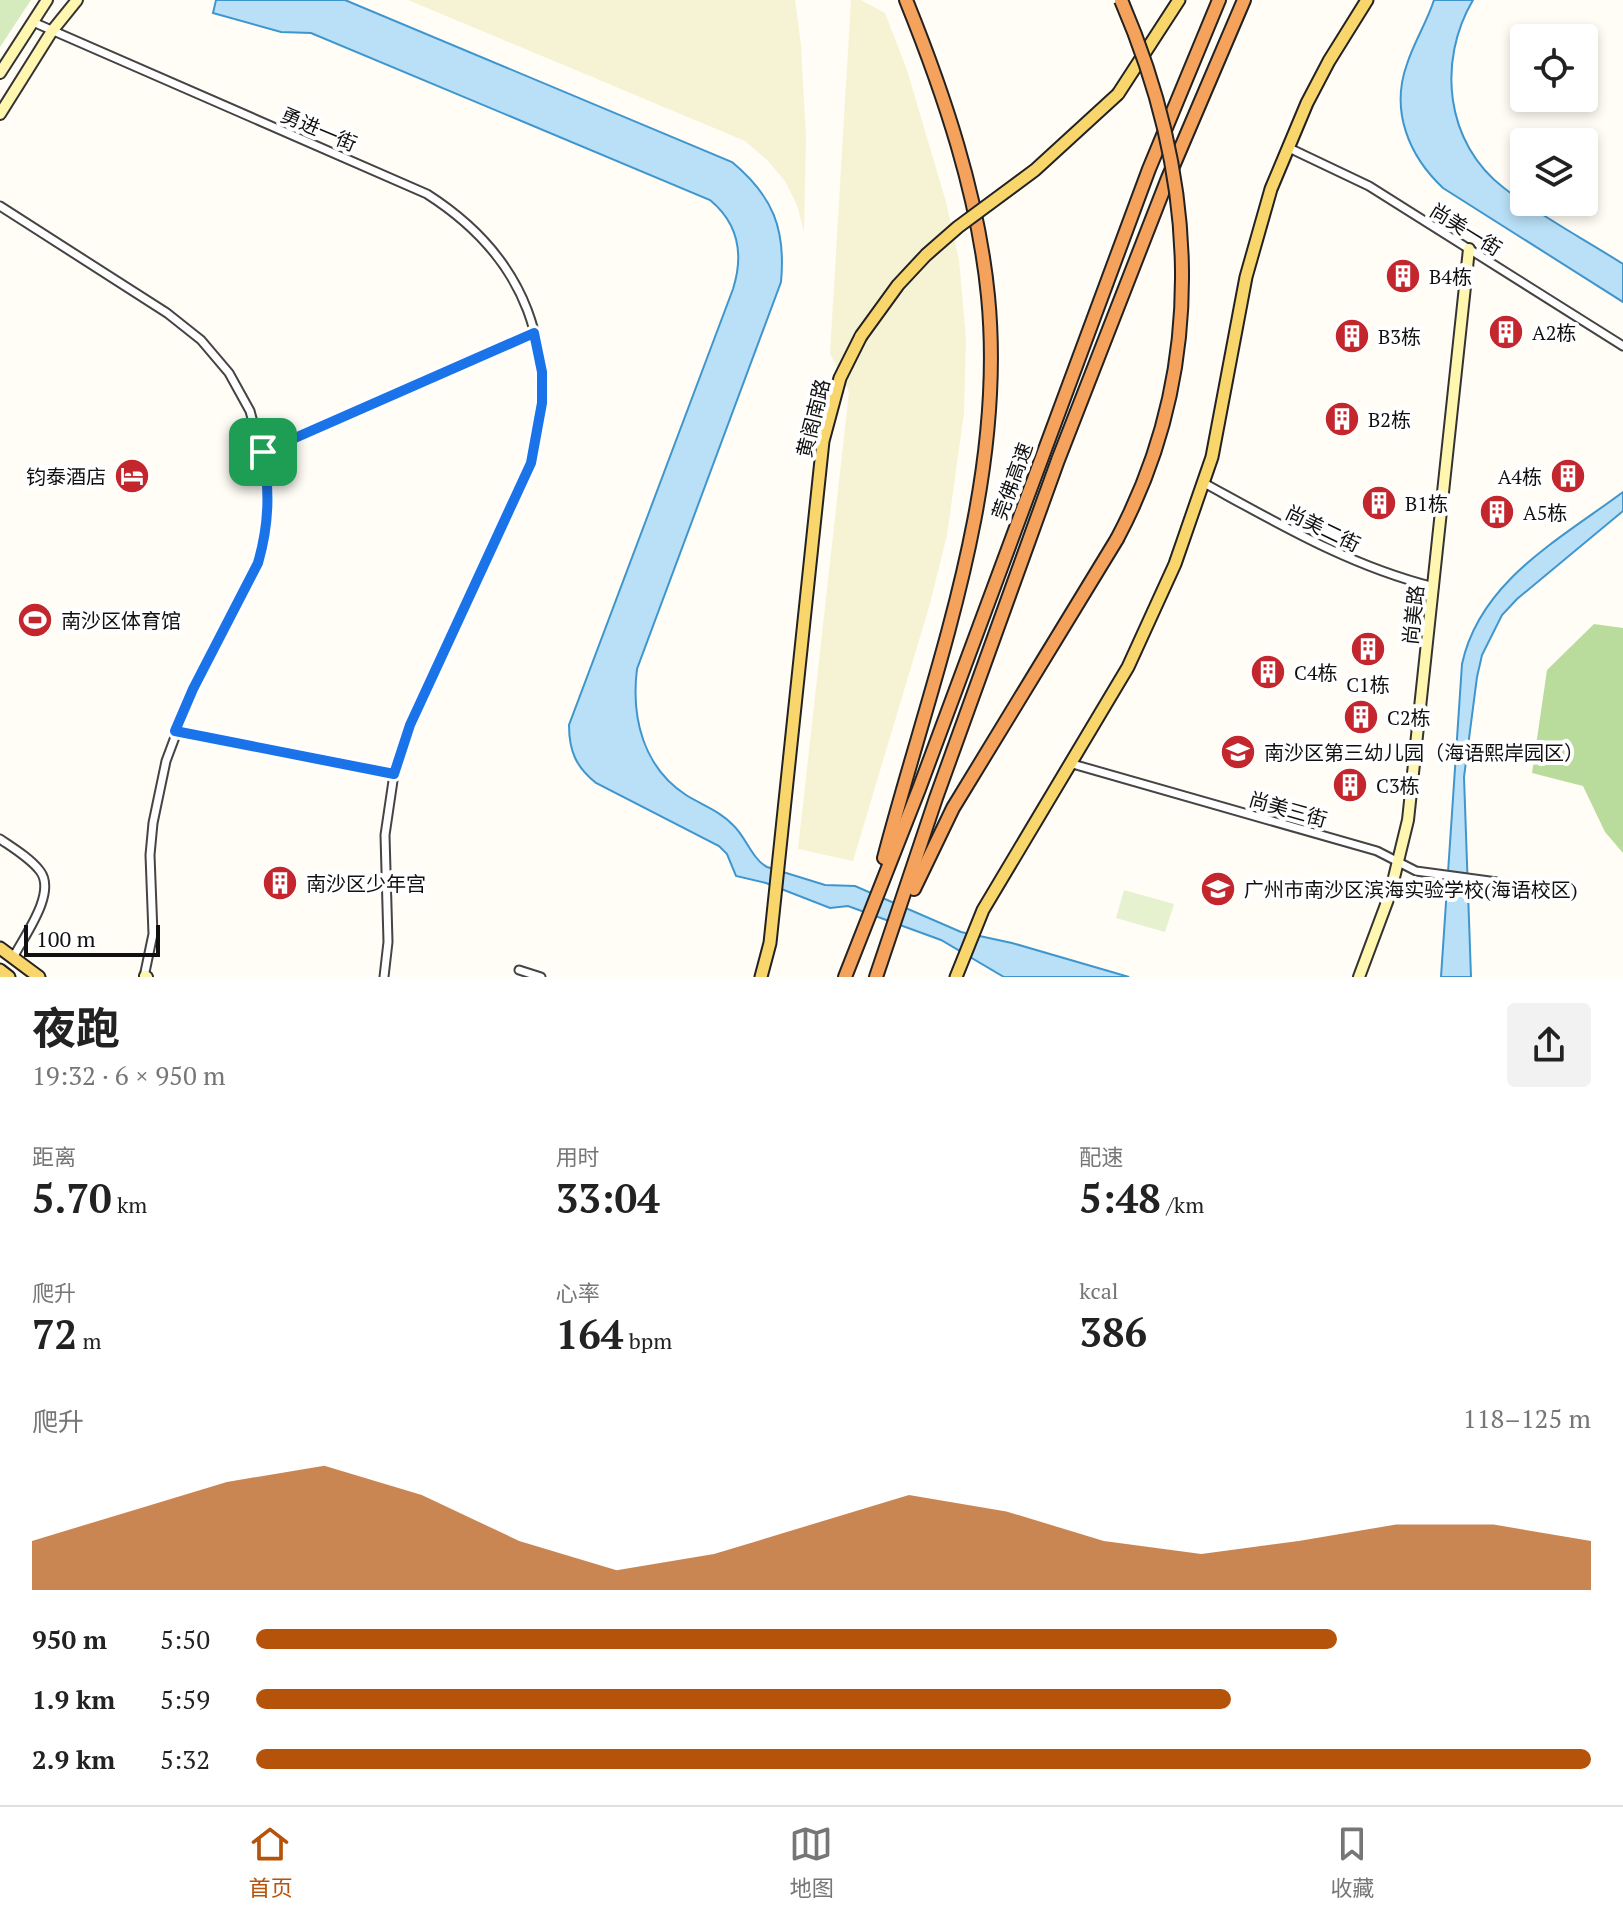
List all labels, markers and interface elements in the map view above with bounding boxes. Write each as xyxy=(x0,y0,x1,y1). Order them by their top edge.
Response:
map controls xyxy=(1510,24,1598,216)
button: locate xyxy=(1510,24,1598,112)
street label: 勇进一街 xyxy=(277,101,361,157)
button: layers xyxy=(1510,128,1598,216)
street label: 尚美一街 xyxy=(1425,196,1507,262)
building icon: B4栋 xyxy=(1384,257,1422,295)
place label: B4栋 xyxy=(1429,263,1472,290)
building icon: A2栋 xyxy=(1487,313,1525,351)
building icon: B3栋 xyxy=(1333,317,1371,355)
place label: A2栋 xyxy=(1532,319,1576,346)
place label: B3栋 xyxy=(1378,323,1421,350)
street label: 黄阁南路 xyxy=(790,376,836,460)
building icon: B2栋 xyxy=(1323,400,1361,438)
place label: B2栋 xyxy=(1368,406,1411,433)
pin xyxy=(229,418,297,486)
icon: arrive xyxy=(241,430,285,474)
street label: 莞佛高速 xyxy=(986,439,1038,523)
hotel icon: 钧泰酒店 xyxy=(113,457,151,495)
building icon: A4栋 xyxy=(1549,457,1587,495)
place label: 钧泰酒店 xyxy=(26,463,106,490)
place label: A4栋 xyxy=(1498,463,1542,490)
building icon: B1栋 xyxy=(1360,484,1398,522)
place label: B1栋 xyxy=(1405,490,1448,517)
building icon: A5栋 xyxy=(1478,493,1516,531)
street label: 尚美二街 xyxy=(1281,498,1365,558)
place label: A5栋 xyxy=(1523,499,1567,526)
street label: 尚美路 xyxy=(1396,584,1430,646)
sports icon: 南沙区体育馆 xyxy=(16,601,54,639)
place label: 南沙区体育馆 xyxy=(61,607,181,634)
building icon: C1栋 xyxy=(1349,630,1387,668)
building icon: C4栋 xyxy=(1249,653,1287,691)
place label: C4栋 xyxy=(1294,659,1338,686)
place label: C1栋 xyxy=(1346,671,1390,698)
building icon: C2栋 xyxy=(1342,698,1380,736)
place label: C2栋 xyxy=(1387,704,1431,731)
school or university icon: 南沙区第三幼儿园（海语熙岸园区） xyxy=(1219,733,1257,771)
place label: 南沙区第三幼儿园（海语熙岸园区） xyxy=(1264,739,1584,766)
building icon: C3栋 xyxy=(1331,766,1369,804)
place label: C3栋 xyxy=(1376,772,1420,799)
street label: 尚美三街 xyxy=(1246,785,1330,833)
building icon: 南沙区少年宫 xyxy=(261,864,299,902)
place label: 南沙区少年宫 xyxy=(306,870,426,897)
school or university icon: 广州市南沙区滨海实验学校(海语校区) xyxy=(1199,870,1237,908)
place label: 广州市南沙区滨海实验学校(海语校区) xyxy=(1244,876,1578,903)
scale bar xyxy=(24,921,160,957)
text: 100 m xyxy=(36,924,96,953)
text: 夜跑 xyxy=(32,998,120,1057)
button: share xyxy=(1507,1003,1591,1087)
text: 19:32 · 6 × 950 m xyxy=(32,1058,226,1092)
text: 距离 xyxy=(32,1142,76,1171)
text: 用时 xyxy=(556,1142,600,1171)
text: 配速 xyxy=(1079,1142,1123,1171)
text: 5.70 xyxy=(32,1171,112,1224)
text: 33:04 xyxy=(556,1171,660,1224)
text: 5:48 xyxy=(1079,1171,1161,1224)
text: km xyxy=(112,1190,147,1219)
text: /km xyxy=(1161,1190,1204,1219)
text: kcal xyxy=(1079,1276,1118,1305)
text: 爬升 xyxy=(32,1278,76,1307)
text: 心率 xyxy=(556,1278,600,1307)
text: 386 xyxy=(1079,1305,1147,1358)
text: 72 xyxy=(32,1307,77,1360)
text: 164 xyxy=(556,1307,623,1360)
text: m xyxy=(77,1326,102,1355)
text: bpm xyxy=(623,1326,672,1355)
text: 118–125 m xyxy=(1463,1401,1591,1435)
text: 爬升 xyxy=(32,1404,84,1438)
text: 950 m xyxy=(32,1622,107,1656)
text: 5:50 xyxy=(160,1622,210,1656)
text: 1.9 km xyxy=(32,1682,115,1716)
text: 5:59 xyxy=(160,1682,210,1716)
text: 2.9 km xyxy=(32,1742,115,1776)
text: 5:32 xyxy=(160,1742,210,1776)
tab: 首页 xyxy=(248,1822,293,1902)
tab: 地图 xyxy=(789,1822,834,1902)
tab: 收藏 xyxy=(1330,1822,1375,1902)

